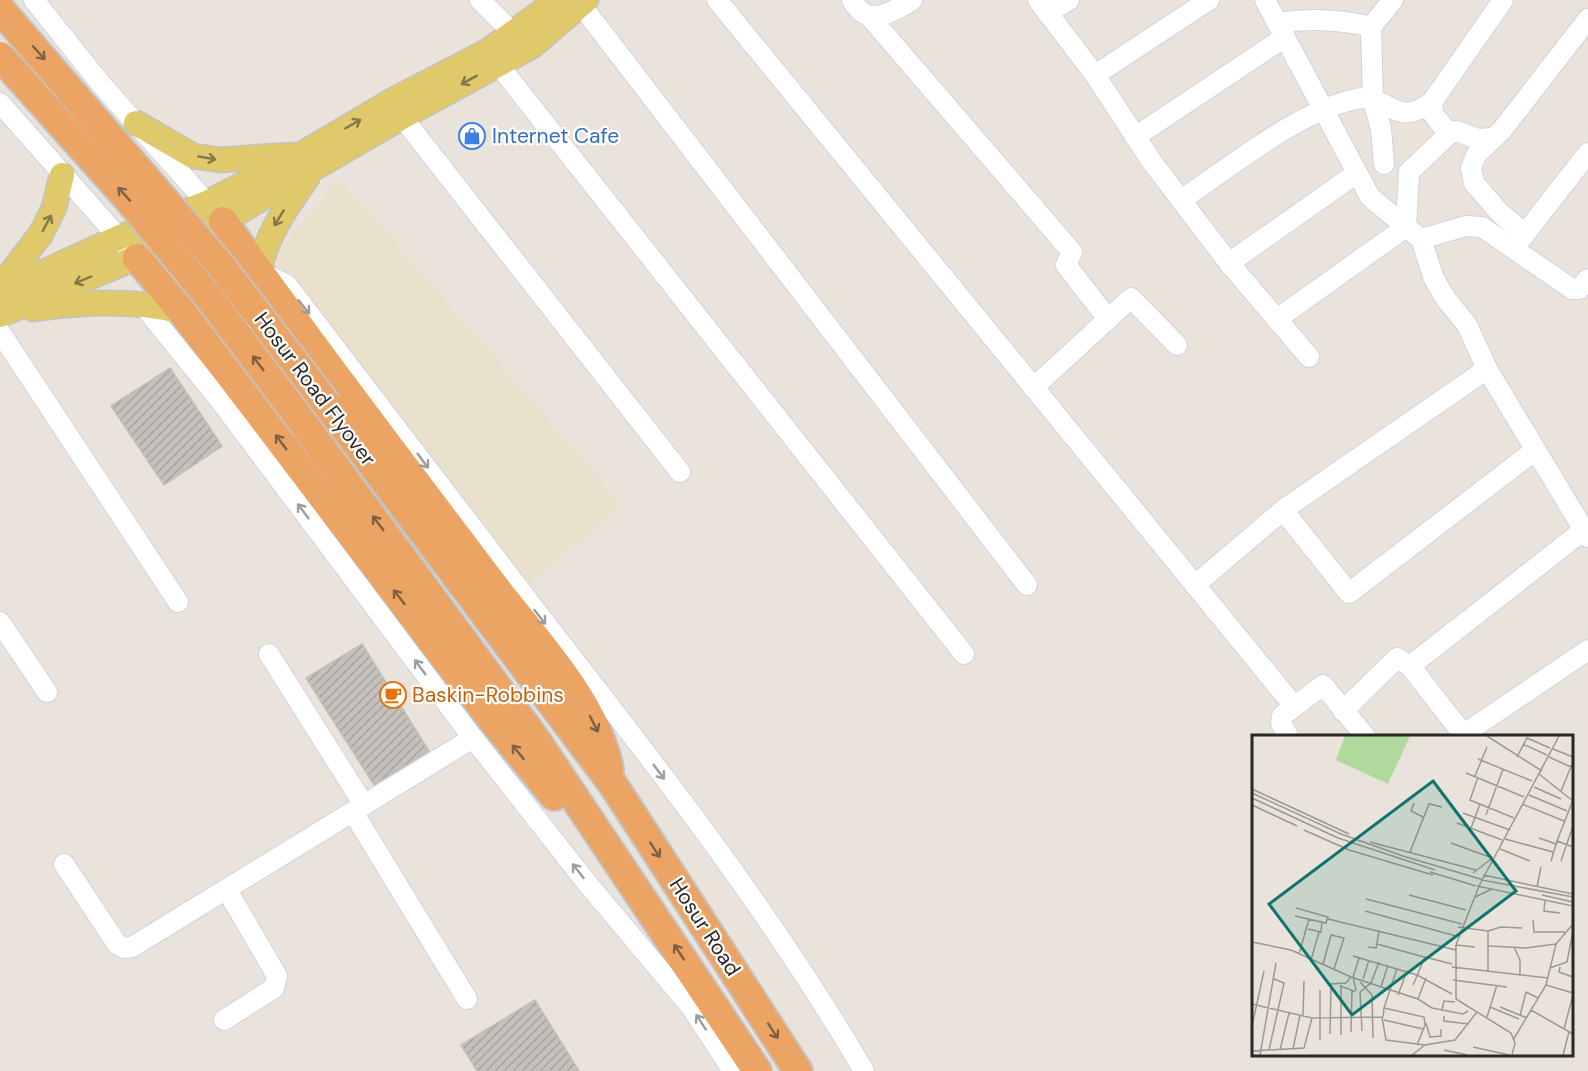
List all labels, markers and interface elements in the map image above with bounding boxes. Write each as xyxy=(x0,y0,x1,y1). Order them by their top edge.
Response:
one-way arrow xyxy=(32,45,46,60)
one-way arrow xyxy=(461,74,478,86)
one-way arrow xyxy=(344,118,361,130)
shop icon: Internet Cafe xyxy=(457,121,487,151)
place label: Internet Cafe xyxy=(492,122,619,150)
one-way arrow xyxy=(196,153,216,164)
one-way arrow xyxy=(117,187,131,202)
one-way arrow xyxy=(273,209,285,226)
one-way arrow xyxy=(41,214,53,232)
one-way arrow xyxy=(74,275,92,286)
one-way arrow xyxy=(298,298,310,314)
street label: Hosur Road Flyover xyxy=(248,306,382,472)
one-way arrow xyxy=(252,356,265,372)
one-way arrow xyxy=(275,435,287,451)
one-way arrow xyxy=(416,453,429,469)
one-way arrow xyxy=(297,503,309,519)
one-way arrow xyxy=(371,516,384,532)
one-way arrow xyxy=(393,590,406,606)
one-way arrow xyxy=(534,608,547,624)
one-way arrow xyxy=(414,659,426,675)
cafe icon: Baskin-Robbins xyxy=(378,680,408,710)
place label: Baskin-Robbins xyxy=(412,681,564,709)
one-way arrow xyxy=(588,715,600,732)
inset map xyxy=(1252,735,1573,1056)
one-way arrow xyxy=(512,744,525,760)
one-way arrow xyxy=(653,763,665,779)
one-way arrow xyxy=(649,841,661,858)
one-way arrow xyxy=(571,863,584,879)
street label: Hosur Road xyxy=(663,873,747,981)
one-way arrow xyxy=(673,943,686,960)
one-way arrow xyxy=(694,1014,706,1031)
one-way arrow xyxy=(767,1022,779,1039)

